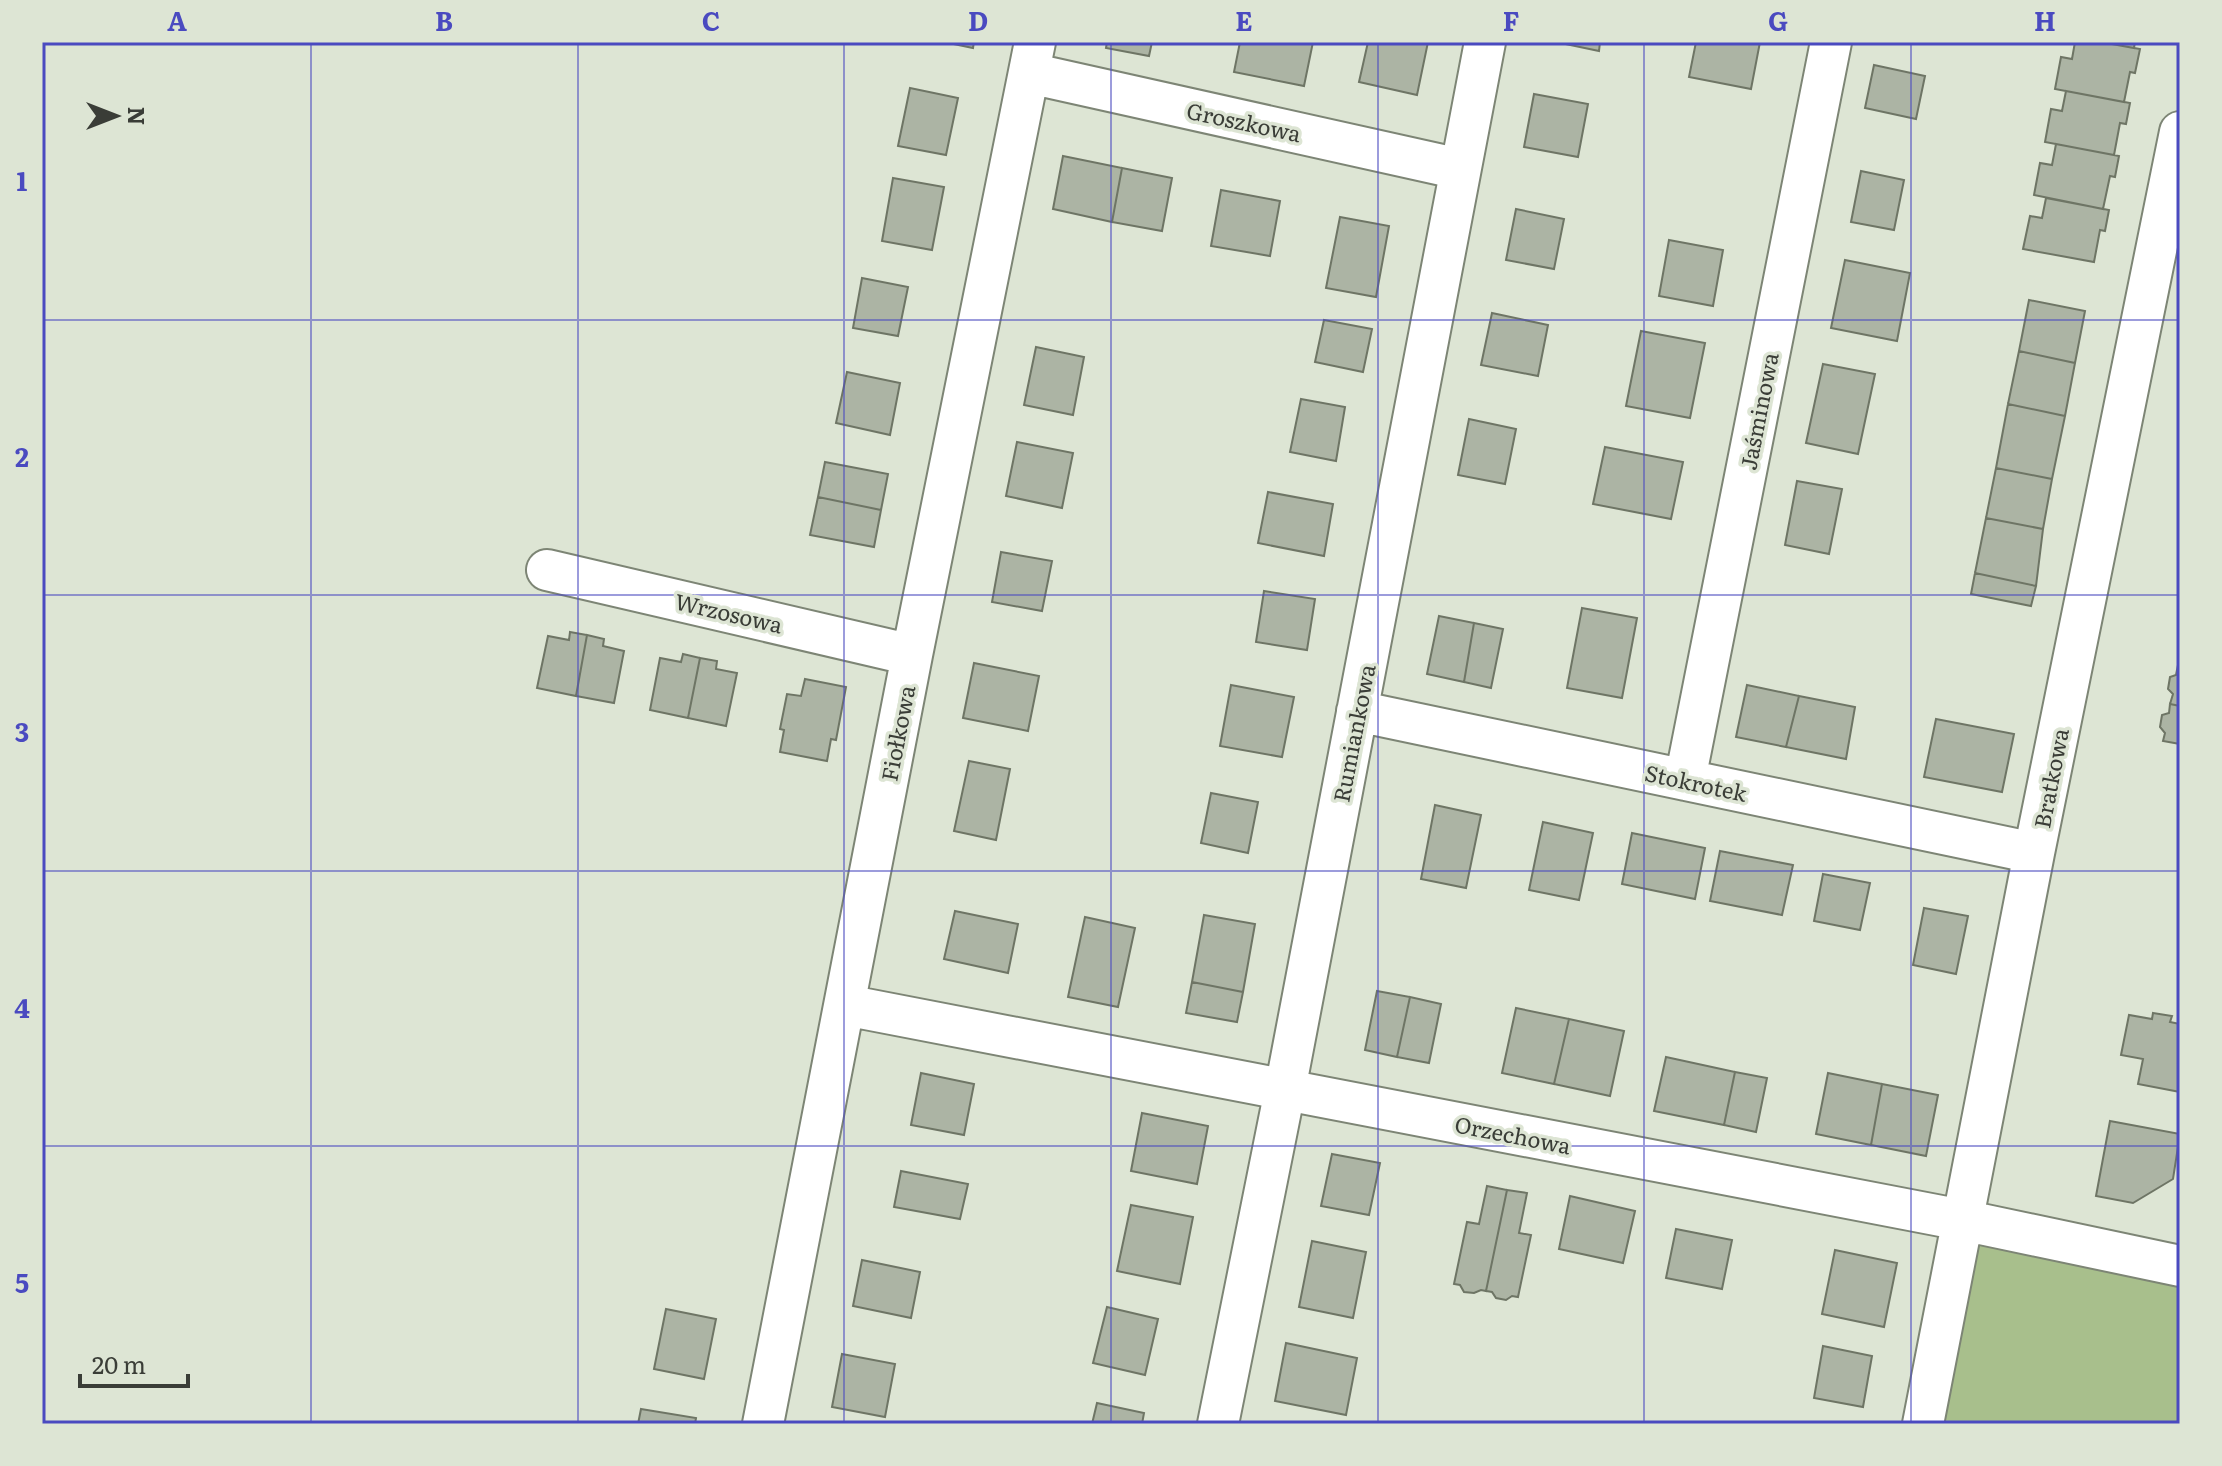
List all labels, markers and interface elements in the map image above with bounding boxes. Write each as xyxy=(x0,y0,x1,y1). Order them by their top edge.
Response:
text: A xyxy=(167,0,187,39)
text: B xyxy=(435,0,453,39)
text: C xyxy=(702,0,720,39)
text: D xyxy=(968,0,988,39)
text: E xyxy=(1235,0,1253,39)
text: F xyxy=(1503,0,1519,39)
text: G xyxy=(1768,0,1788,39)
text: H xyxy=(2034,0,2056,39)
north arrow xyxy=(76,76,156,156)
street label: Groszkowa xyxy=(1184,93,1304,149)
text: N xyxy=(121,107,154,125)
text: 1 xyxy=(17,160,28,199)
street label: Jaśminowa xyxy=(1730,349,1786,473)
text: 2 xyxy=(15,436,29,475)
street label: Wrzosowa xyxy=(672,584,786,640)
street label: Rumiankowa xyxy=(1323,661,1383,805)
street label: Fiołkowa xyxy=(872,682,922,784)
text: 3 xyxy=(15,711,29,750)
street label: Bratkowa xyxy=(2024,725,2076,831)
street label: Stokrotek xyxy=(1642,755,1751,809)
text: 4 xyxy=(14,987,30,1026)
street label: Orzechowa xyxy=(1452,1107,1574,1161)
text: 5 xyxy=(15,1262,29,1301)
scale bar xyxy=(80,1338,188,1388)
text: 20 m xyxy=(92,1346,146,1381)

